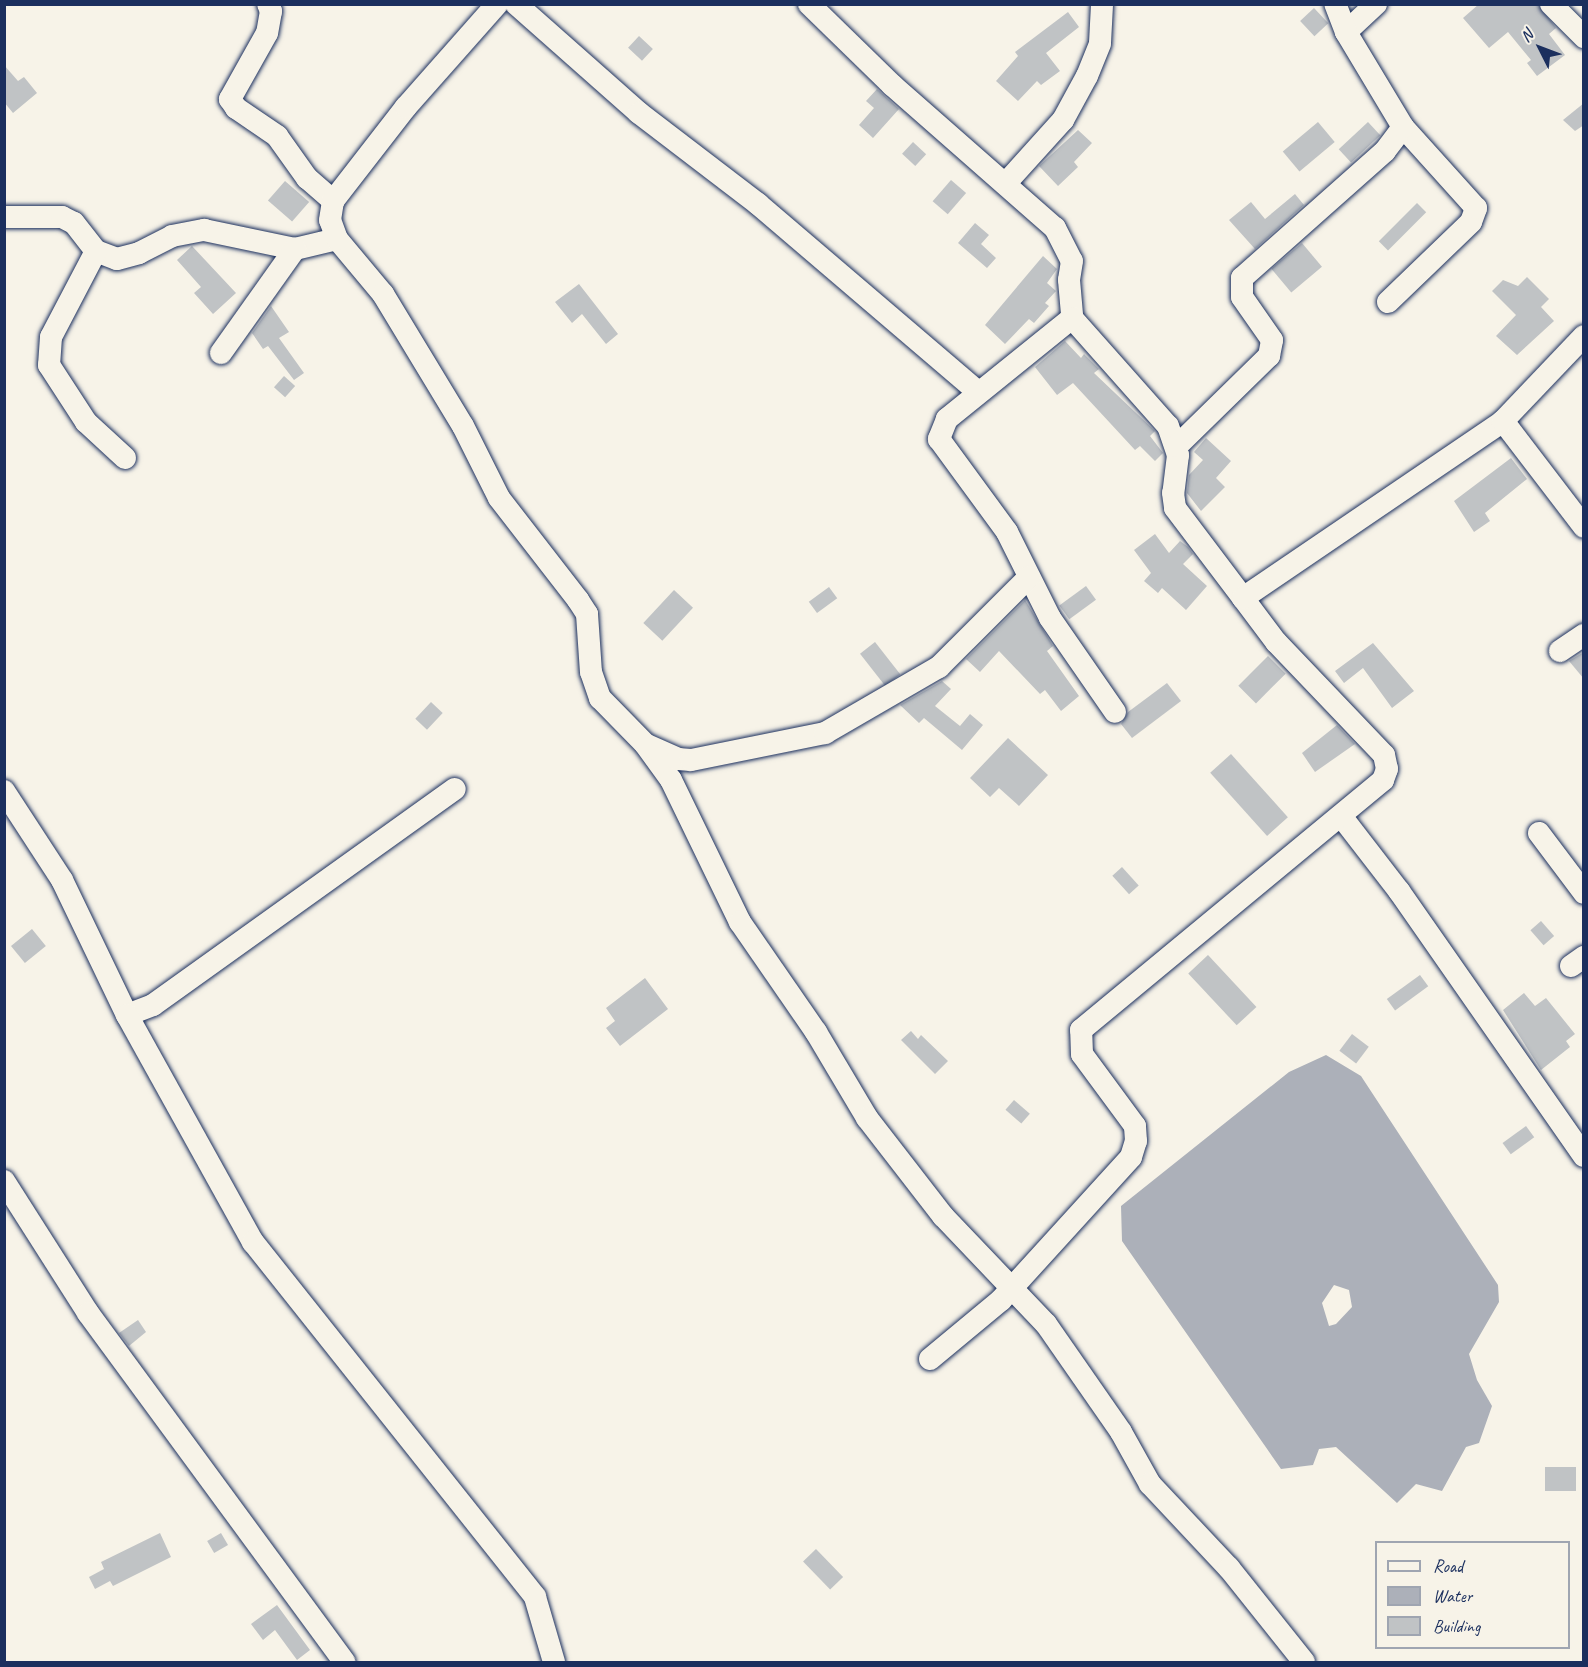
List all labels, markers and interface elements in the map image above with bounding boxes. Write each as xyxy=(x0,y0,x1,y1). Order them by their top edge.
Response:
north arrow xyxy=(1510,18,1570,78)
text: N xyxy=(1516,26,1537,46)
legend xyxy=(1375,1541,1570,1649)
text: Road xyxy=(1433,1555,1463,1577)
text: Water xyxy=(1433,1585,1472,1607)
text: Building xyxy=(1433,1615,1480,1637)

